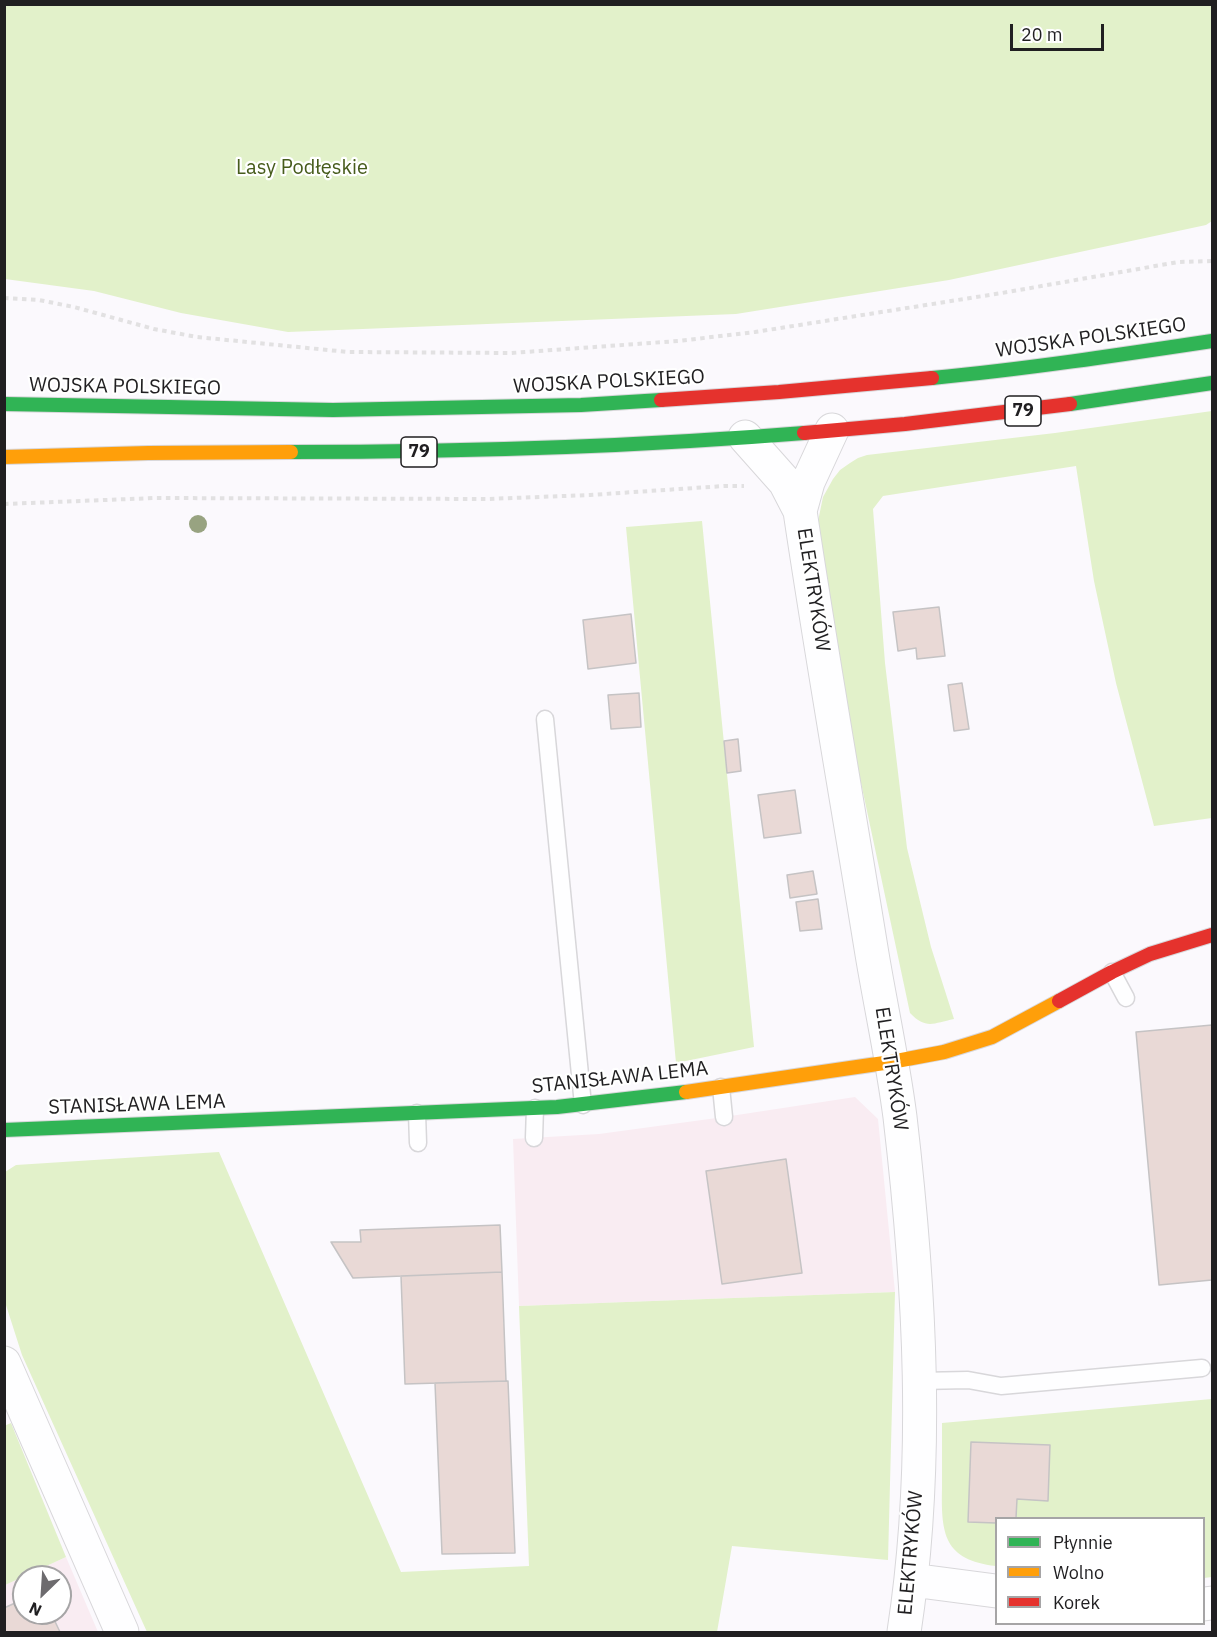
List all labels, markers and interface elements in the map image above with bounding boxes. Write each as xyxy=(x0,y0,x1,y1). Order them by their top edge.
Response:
scale bar xyxy=(1013,12,1108,50)
text: 20 m xyxy=(1021,23,1063,46)
park label: Lasy Podłęskie xyxy=(236,156,368,180)
street label: WOJSKA POLSKIEGO xyxy=(994,313,1188,363)
street label: WOJSKA POLSKIEGO xyxy=(512,365,706,399)
street label: WOJSKA POLSKIEGO xyxy=(29,373,221,401)
road number: 79 xyxy=(1005,396,1041,426)
road number: 79 xyxy=(401,437,437,467)
street label: ELEKTRYKÓW xyxy=(791,526,835,654)
street label: ELEKTRYKÓW xyxy=(869,1005,913,1133)
street label: STANISŁAWA LEMA xyxy=(531,1057,709,1099)
street label: STANISŁAWA LEMA xyxy=(48,1090,226,1120)
street label: ELEKTRYKÓW xyxy=(894,1490,928,1616)
legend xyxy=(995,1517,1205,1625)
text: Płynnie xyxy=(1053,1531,1113,1554)
text: Wolno xyxy=(1053,1561,1104,1584)
north arrow xyxy=(12,1565,72,1625)
text: Korek xyxy=(1053,1591,1100,1614)
text: N xyxy=(26,1598,45,1621)

